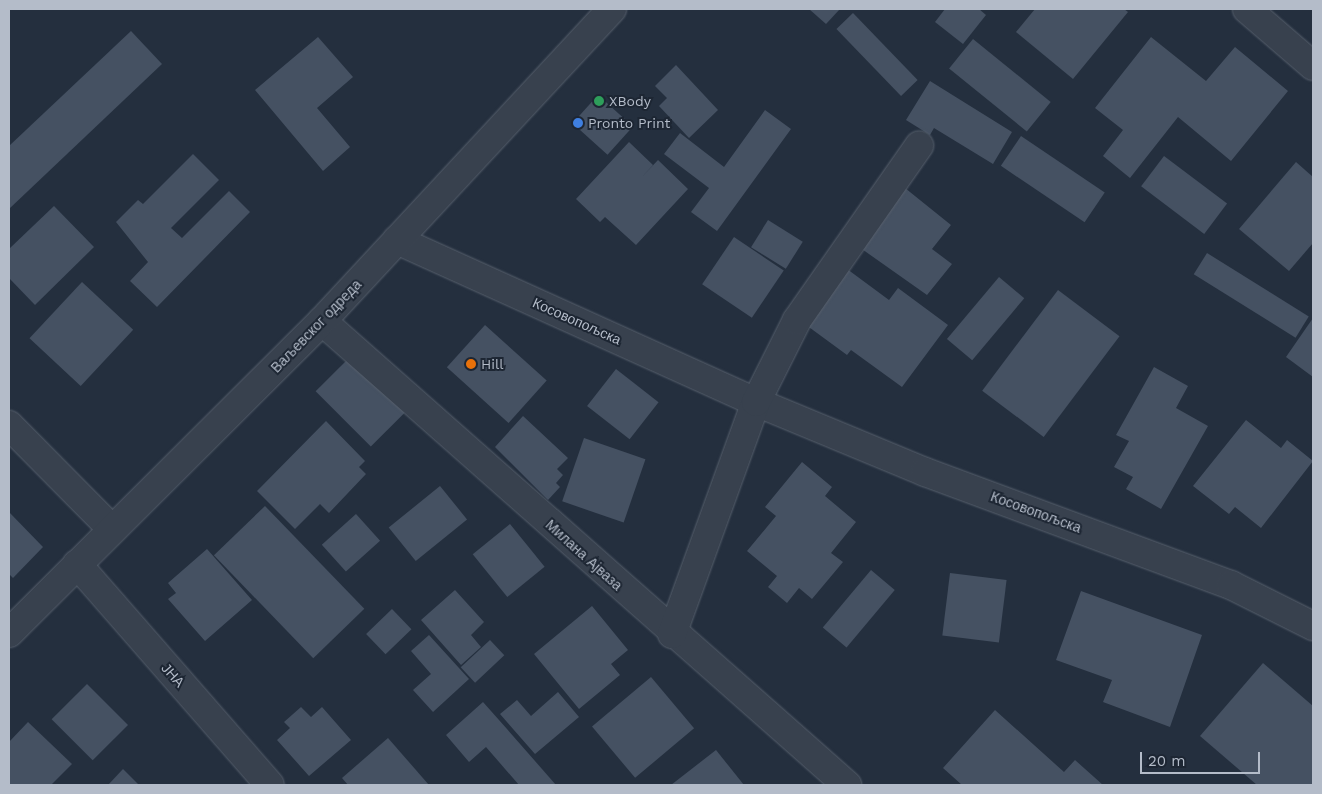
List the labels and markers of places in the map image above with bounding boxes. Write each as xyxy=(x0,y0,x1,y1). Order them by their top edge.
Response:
place label: XBody xyxy=(609,93,651,109)
marker: XBody xyxy=(593,95,605,107)
place label: Pronto Print xyxy=(588,115,670,131)
marker: Pronto Print xyxy=(572,117,584,129)
place label: Hill xyxy=(481,356,504,372)
marker: Hill xyxy=(465,358,477,370)

